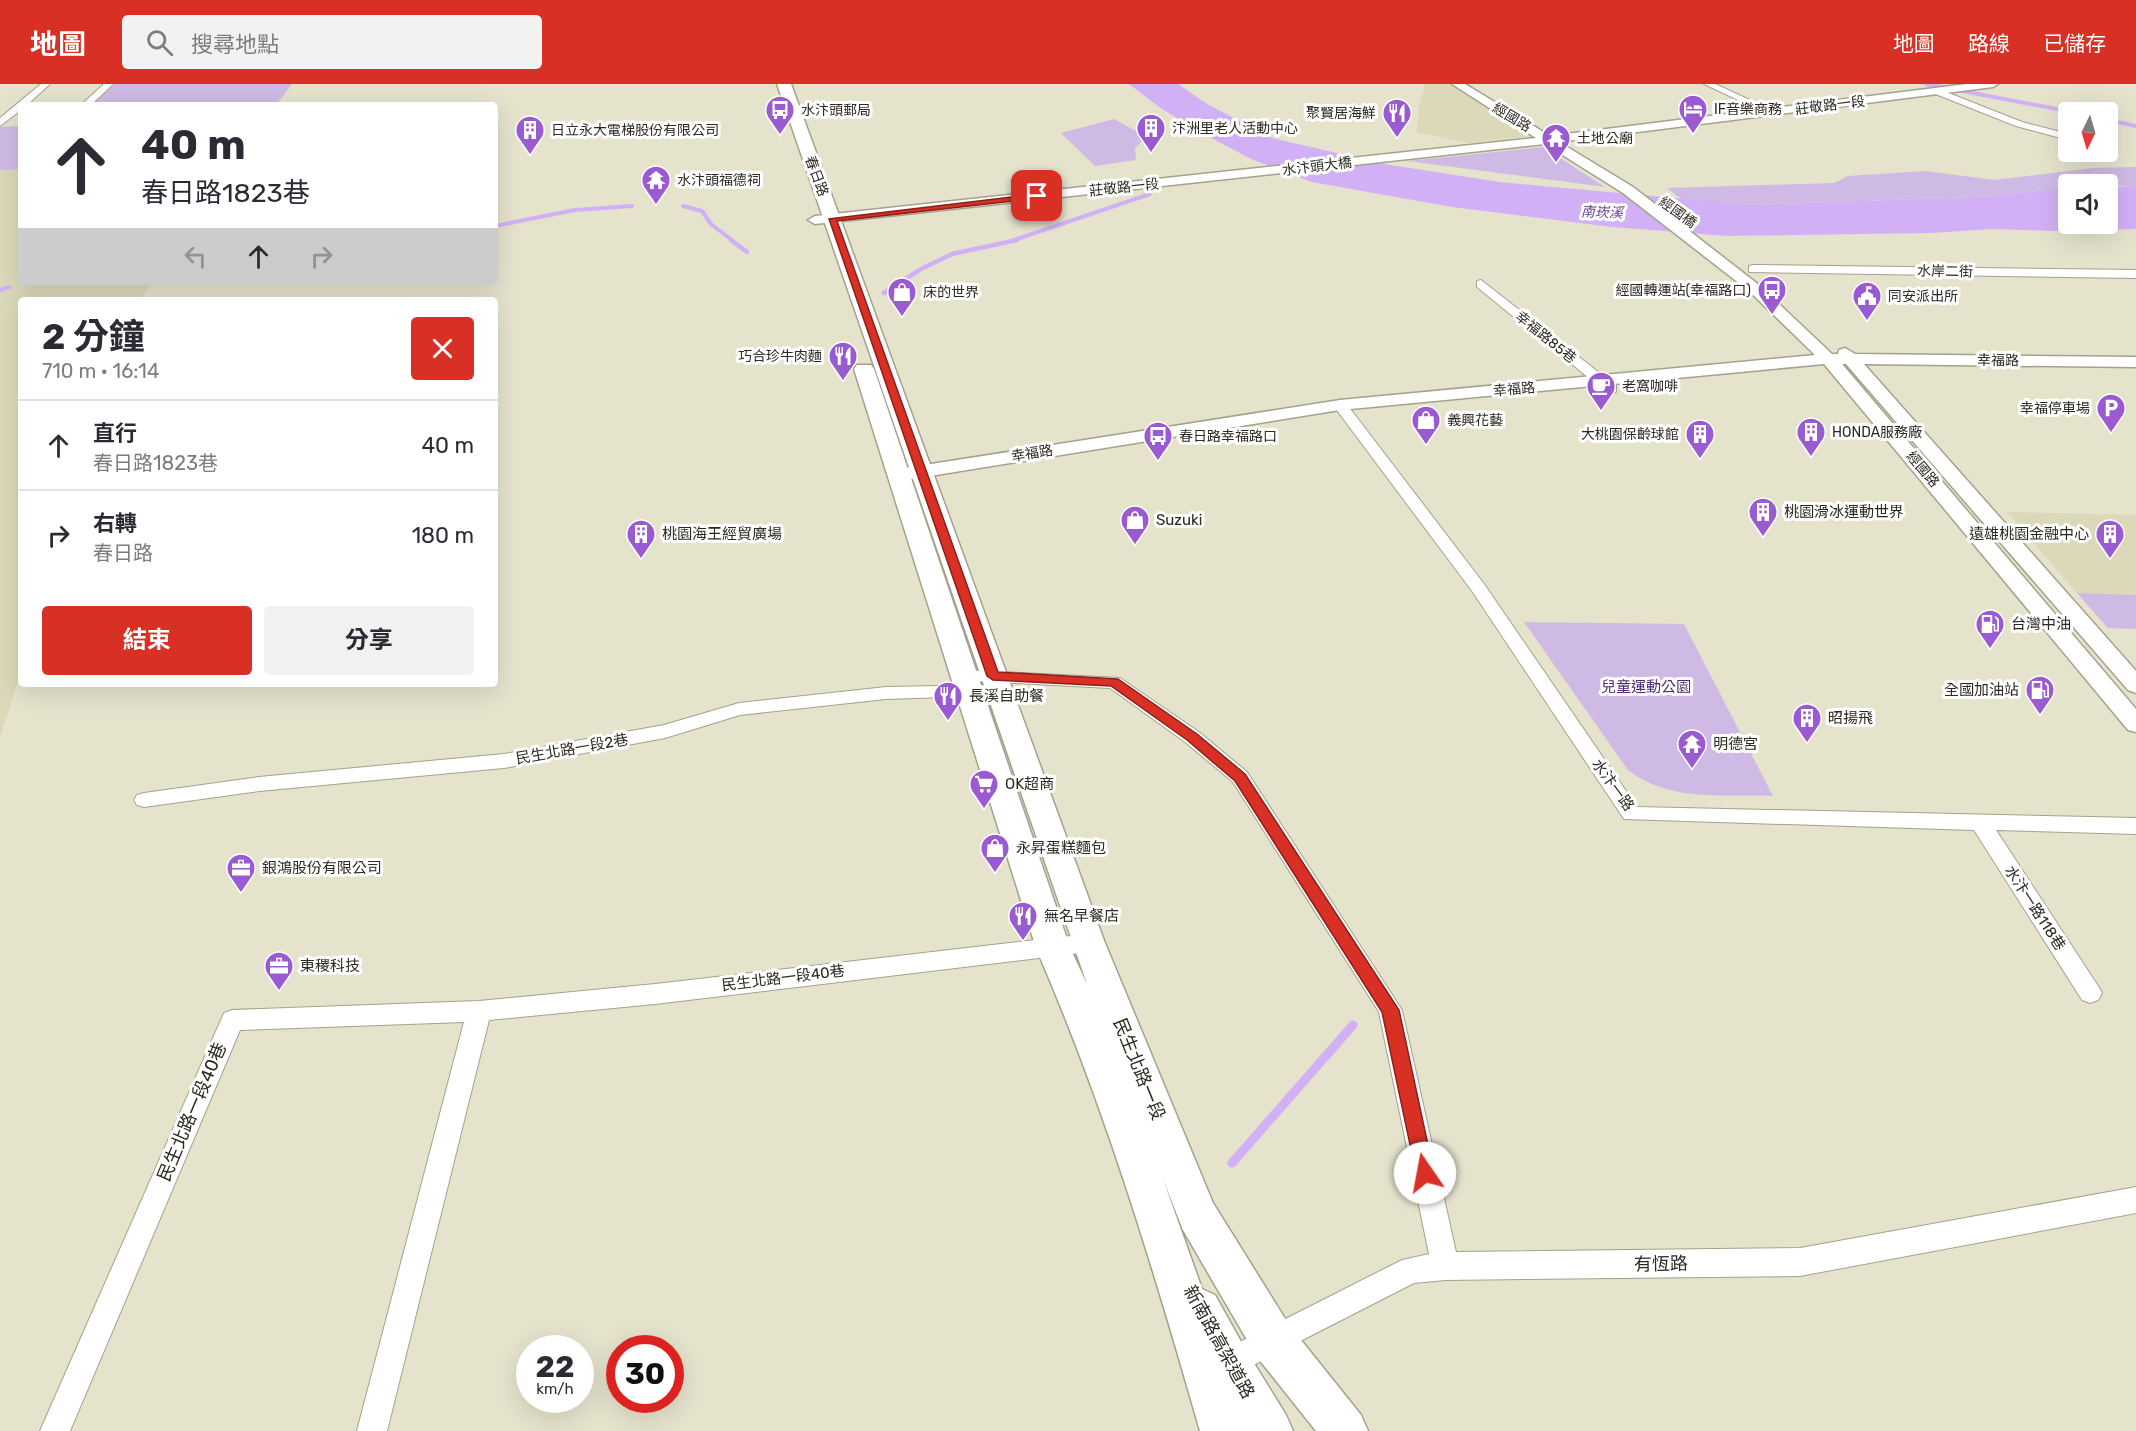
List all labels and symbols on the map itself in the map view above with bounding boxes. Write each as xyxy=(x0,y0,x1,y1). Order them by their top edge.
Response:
hotel icon: IF音樂商務 xyxy=(1677,93,1709,135)
street label: 莊敬路一段 xyxy=(1794,93,1866,118)
bus stop icon: 水汴頭郵局 xyxy=(764,94,796,136)
restaurant icon: 聚賢居海鮮 xyxy=(1381,97,1413,139)
street label: 經國路 xyxy=(1489,99,1534,136)
place label: IF音樂商務 xyxy=(1714,101,1782,118)
place label: 水汴頭郵局 xyxy=(801,102,871,119)
north arrow xyxy=(2058,102,2118,162)
place label: 聚賢居海鮮 xyxy=(1306,105,1376,122)
building icon: 汴洲里老人活動中心 xyxy=(1135,112,1167,154)
building icon: 日立永大電梯股份有限公司 xyxy=(514,114,546,156)
place label: 汴洲里老人活動中心 xyxy=(1172,120,1298,137)
place label: 日立永大電梯股份有限公司 xyxy=(551,122,719,139)
temple icon: 土地公廟 xyxy=(1540,122,1572,164)
place label: 土地公廟 xyxy=(1577,130,1633,147)
street label: 春日路 xyxy=(801,154,832,199)
street label: 水汴頭大橋 xyxy=(1281,154,1353,179)
temple icon: 水汴頭福德祠 xyxy=(640,164,672,206)
pin xyxy=(1011,170,1062,221)
place label: 水汴頭福德祠 xyxy=(677,172,761,189)
street label: 莊敬路一段 xyxy=(1088,175,1160,200)
street label: 經國橋 xyxy=(1656,193,1700,232)
water label: 南崁溪 xyxy=(1581,203,1625,222)
street label: 水岸二街 xyxy=(1917,263,1973,280)
bus stop icon: 經國轉運站(幸福路口) xyxy=(1756,274,1788,316)
shop icon: 床的世界 xyxy=(886,276,918,318)
public building icon: 同安派出所 xyxy=(1851,280,1883,322)
place label: 經國轉運站(幸福路口) xyxy=(1616,282,1751,299)
place label: 床的世界 xyxy=(923,284,979,301)
place label: 同安派出所 xyxy=(1888,288,1958,305)
street label: 幸福路85巷 xyxy=(1512,308,1579,367)
restaurant icon: 巧合珍牛肉麵 xyxy=(827,340,859,382)
place label: 巧合珍牛肉麵 xyxy=(738,348,822,365)
street label: 幸福路 xyxy=(1977,352,2019,369)
cafe icon: 老窩咖啡 xyxy=(1585,370,1617,412)
place label: 老窩咖啡 xyxy=(1622,378,1678,395)
street label: 幸福路 xyxy=(1492,379,1536,400)
parking icon: 幸福停車場 xyxy=(2095,392,2127,434)
place label: 幸福停車場 xyxy=(2020,400,2090,417)
shop icon: 義興花藝 xyxy=(1410,404,1442,446)
place label: 義興花藝 xyxy=(1447,412,1503,429)
building icon: HONDA服務廠 xyxy=(1795,416,1827,458)
building icon: 大桃園保齡球館 xyxy=(1684,418,1716,460)
bus stop icon: 春日路幸福路口 xyxy=(1142,420,1174,462)
place label: HONDA服務廠 xyxy=(1832,424,1922,441)
place label: 大桃園保齡球館 xyxy=(1581,426,1679,443)
place label: 春日路幸福路口 xyxy=(1179,428,1277,445)
street label: 幸福路 xyxy=(1010,442,1054,465)
street label: 經國路 xyxy=(1903,448,1943,491)
building icon: 桃園滑冰運動世界 xyxy=(1747,496,1779,538)
place label: 桃園滑冰運動世界 xyxy=(1784,503,1904,521)
shop icon: Suzuki xyxy=(1119,504,1151,546)
place label: Suzuki xyxy=(1156,511,1202,529)
building icon: 桃園海王經貿廣場 xyxy=(625,518,657,560)
building icon: 遠雄桃園金融中心 xyxy=(2094,518,2126,560)
place label: 桃園海王經貿廣場 xyxy=(662,525,782,543)
place label: 遠雄桃園金融中心 xyxy=(1969,525,2089,543)
fuel station icon: 台灣中油 xyxy=(1974,608,2006,650)
place label: 台灣中油 xyxy=(2011,615,2071,633)
fuel station icon: 全國加油站 xyxy=(2024,674,2056,716)
park label: 兒童運動公園 xyxy=(1601,678,1691,696)
restaurant icon: 長溪自助餐 xyxy=(932,680,964,722)
place label: 全國加油站 xyxy=(1944,681,2019,699)
place label: 長溪自助餐 xyxy=(969,687,1044,705)
building icon: 昭揚飛 xyxy=(1791,702,1823,744)
place label: 昭揚飛 xyxy=(1828,709,1873,727)
temple icon: 明德宮 xyxy=(1676,728,1708,770)
street label: 民生北路一段2巷 xyxy=(514,730,630,768)
place label: 明德宮 xyxy=(1713,735,1758,753)
street label: 水汴一路 xyxy=(1588,755,1638,815)
supermarket icon: OK超商 xyxy=(968,768,1000,810)
place label: OK超商 xyxy=(1005,775,1054,793)
shop icon: 永昇蛋糕麵包 xyxy=(979,832,1011,874)
place label: 永昇蛋糕麵包 xyxy=(1016,839,1106,857)
office icon: 銀鴻股份有限公司 xyxy=(225,852,257,894)
place label: 銀鴻股份有限公司 xyxy=(262,859,382,877)
street label: 水汴一路118巷 xyxy=(2001,862,2069,954)
restaurant icon: 無名早餐店 xyxy=(1007,900,1039,942)
place label: 無名早餐店 xyxy=(1044,907,1119,925)
office icon: 東稷科技 xyxy=(263,950,295,992)
place label: 東稷科技 xyxy=(300,957,360,975)
street label: 民生北路一段40巷 xyxy=(720,962,846,994)
street label: 民生北路一段 xyxy=(1109,1015,1169,1123)
street label: 民生北路一段40巷 xyxy=(153,1039,231,1185)
position arrow xyxy=(1393,1141,1457,1205)
street label: 有恆路 xyxy=(1634,1253,1688,1275)
street label: 新南路高架道路 xyxy=(1179,1282,1259,1402)
speed limit sign: 30 xyxy=(606,1335,684,1413)

